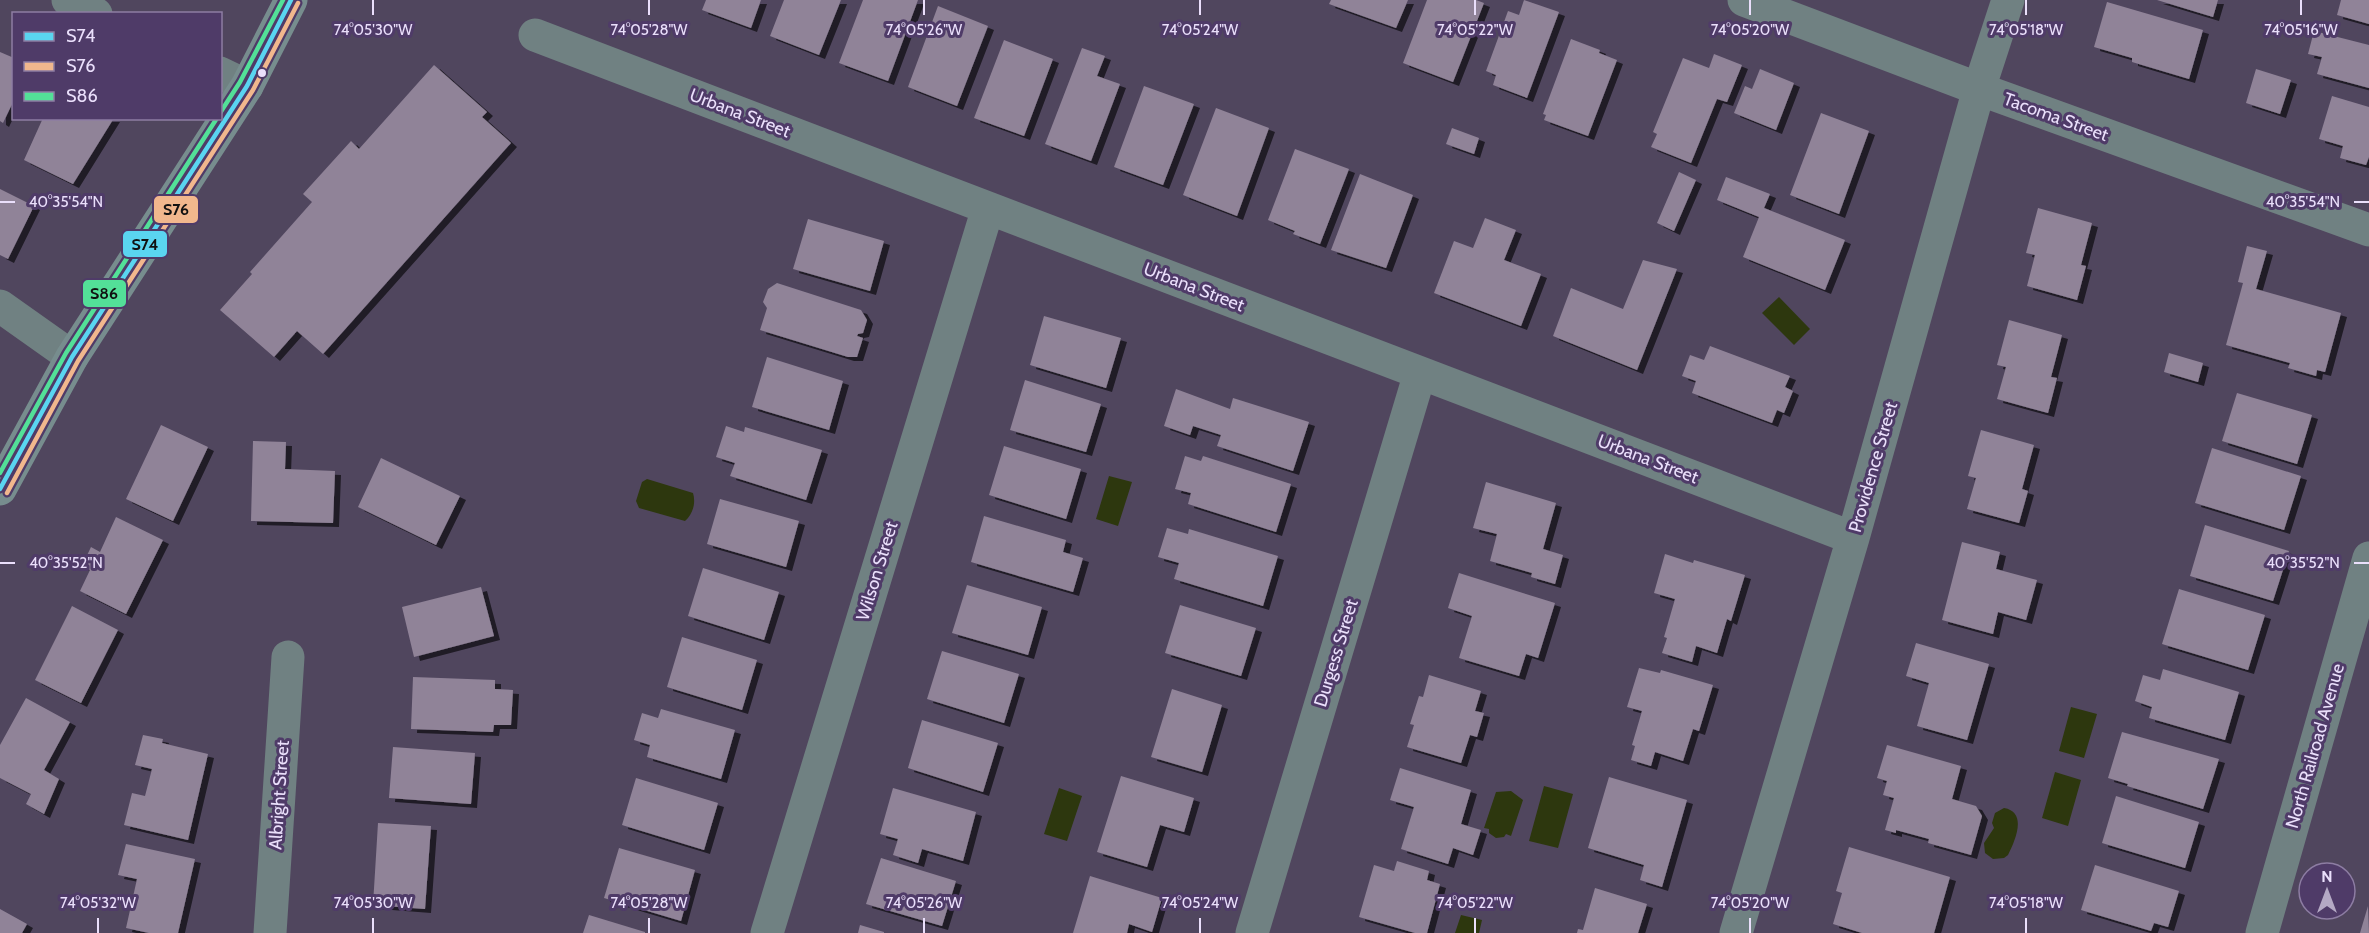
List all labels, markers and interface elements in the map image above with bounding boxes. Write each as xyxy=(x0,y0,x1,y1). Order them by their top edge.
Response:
legend xyxy=(12,12,222,120)
text: 74°05'30"W xyxy=(334,21,413,39)
text: 74°05'28"W xyxy=(610,21,688,39)
text: 74°05'26"W xyxy=(886,21,963,39)
text: 74°05'24"W xyxy=(1162,21,1239,39)
text: 74°05'22"W xyxy=(1437,21,1514,39)
text: 74°05'20"W xyxy=(1711,21,1790,39)
text: 74°05'18"W xyxy=(1989,21,2064,39)
text: 74°05'16"W xyxy=(2264,21,2339,39)
text: S74 xyxy=(66,25,95,47)
text: S76 xyxy=(66,55,95,77)
unlabelled marker xyxy=(256,67,268,79)
street label: Urbana Street xyxy=(687,84,793,142)
text: S86 xyxy=(66,85,98,107)
street label: Tacoma Street xyxy=(2001,88,2111,146)
text: 40°35'54"N xyxy=(29,193,103,211)
text: 40°35'54"N xyxy=(2266,193,2340,211)
line badge: S76 xyxy=(153,195,199,224)
text: S76 xyxy=(163,200,189,219)
line badge: S74 xyxy=(122,230,168,258)
text: S74 xyxy=(132,235,158,254)
street label: Urbana Street xyxy=(1141,258,1247,316)
line badge: S86 xyxy=(82,279,127,308)
text: S86 xyxy=(90,284,118,303)
street label: Providence Street xyxy=(1844,399,1902,535)
street label: Urbana Street xyxy=(1595,430,1701,488)
street label: Wilson Street xyxy=(851,519,903,623)
text: 40°35'52"N xyxy=(29,554,103,572)
text: 40°35'52"N xyxy=(2266,554,2340,572)
street label: Durgess Street xyxy=(1309,597,1363,709)
street label: North Railroad Avenue xyxy=(2281,661,2349,831)
street label: Albright Street xyxy=(264,740,294,850)
north arrow xyxy=(2297,861,2357,921)
text: N xyxy=(2321,867,2333,886)
text: 74°05'32"W xyxy=(60,894,137,912)
text: 74°05'30"W xyxy=(334,894,413,912)
text: 74°05'28"W xyxy=(610,894,688,912)
text: 74°05'26"W xyxy=(886,894,963,912)
text: 74°05'24"W xyxy=(1162,894,1239,912)
text: 74°05'22"W xyxy=(1437,894,1514,912)
text: 74°05'20"W xyxy=(1711,894,1790,912)
text: 74°05'18"W xyxy=(1989,894,2064,912)

